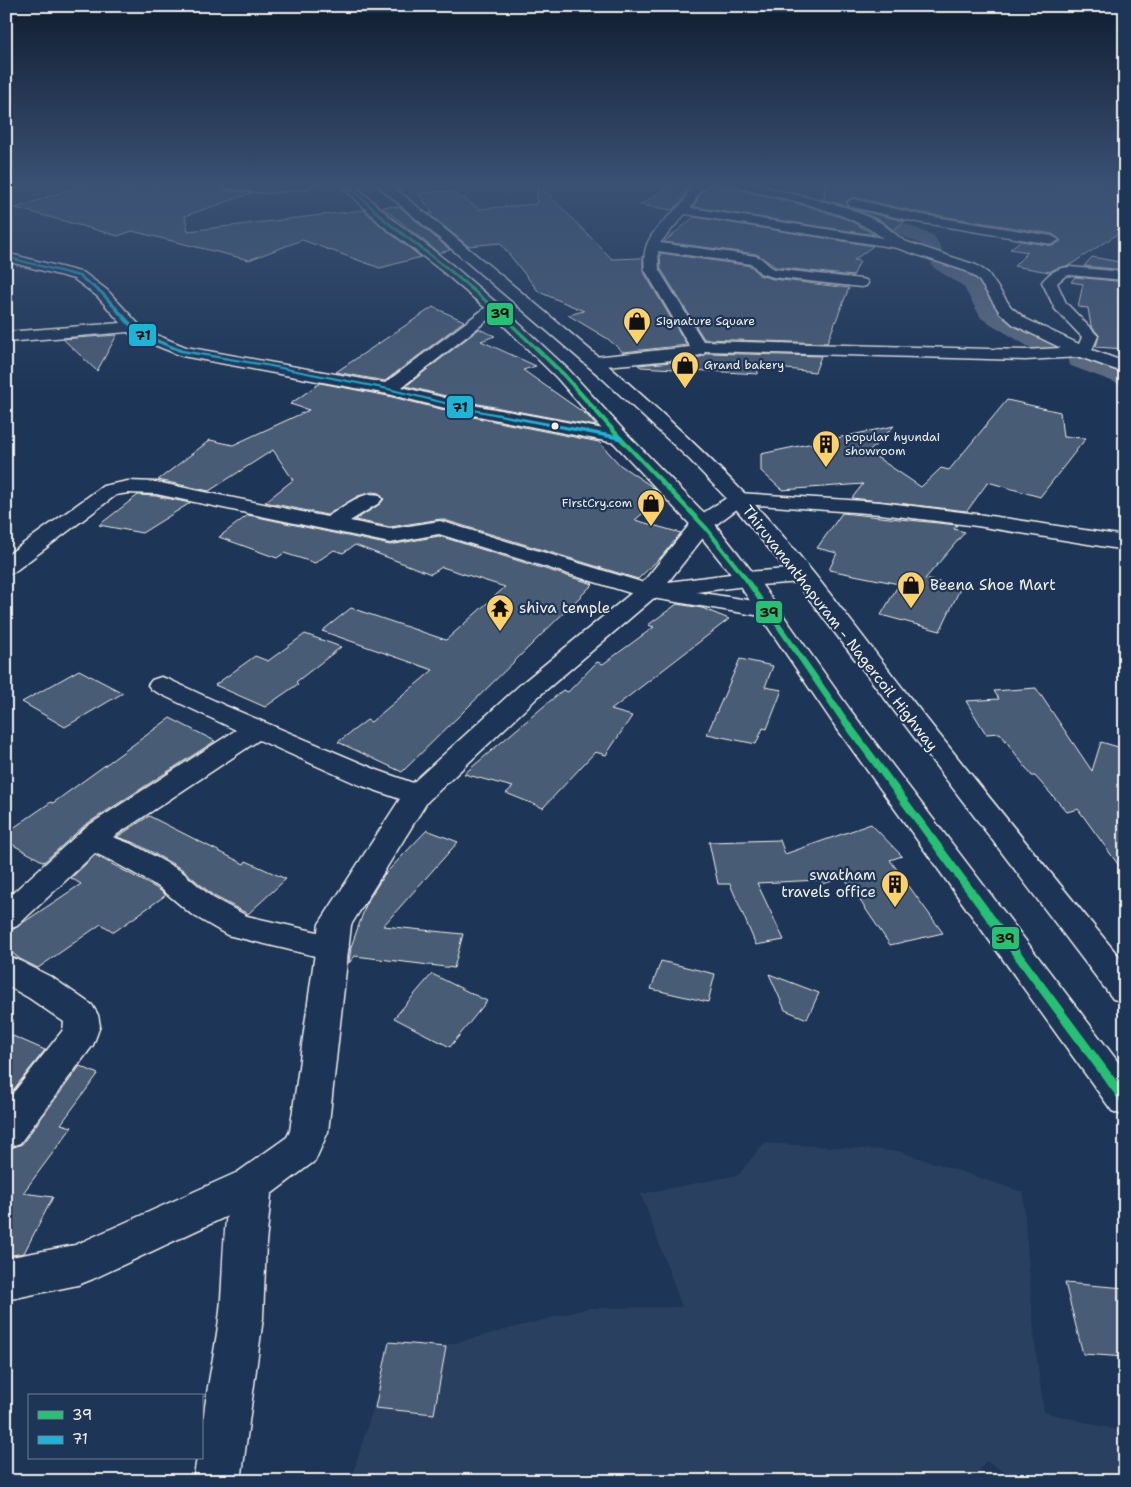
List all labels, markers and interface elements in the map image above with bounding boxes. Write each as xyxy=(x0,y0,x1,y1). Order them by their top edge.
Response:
line badge: 39 xyxy=(486,302,514,326)
text: 39 xyxy=(490,304,510,322)
shop icon: Signature Square xyxy=(622,306,652,345)
place label: Signature Square xyxy=(656,313,755,329)
line badge: 71 xyxy=(128,323,157,347)
text: 71 xyxy=(135,326,151,344)
shop icon: Grand bakery xyxy=(670,350,700,389)
place label: Grand bakery xyxy=(704,357,784,373)
line badge: 71 xyxy=(446,395,474,419)
text: 71 xyxy=(452,398,468,416)
unlabelled marker xyxy=(550,421,560,431)
building icon: popular hyundai showroom xyxy=(811,429,841,468)
place label: popular hyundai showroom xyxy=(845,429,940,459)
shop icon: FirstCry.com xyxy=(636,488,666,527)
place label: FirstCry.com xyxy=(562,495,632,511)
street label: Thiruvananthapuram - Nagercoil Highway xyxy=(738,501,942,755)
shop icon: Beena Shoe Mart xyxy=(896,570,926,609)
place label: Beena Shoe Mart xyxy=(930,575,1056,595)
temple icon: shiva temple xyxy=(485,593,515,632)
place label: shiva temple xyxy=(519,598,610,618)
line badge: 39 xyxy=(755,600,783,624)
text: 39 xyxy=(759,603,779,621)
place label: swatham travels office xyxy=(781,865,876,902)
building icon: swatham travels office xyxy=(880,869,910,908)
line badge: 39 xyxy=(991,926,1020,950)
text: 39 xyxy=(995,929,1015,947)
legend xyxy=(28,1394,202,1460)
text: 39 xyxy=(72,1405,92,1425)
text: 71 xyxy=(72,1429,88,1449)

